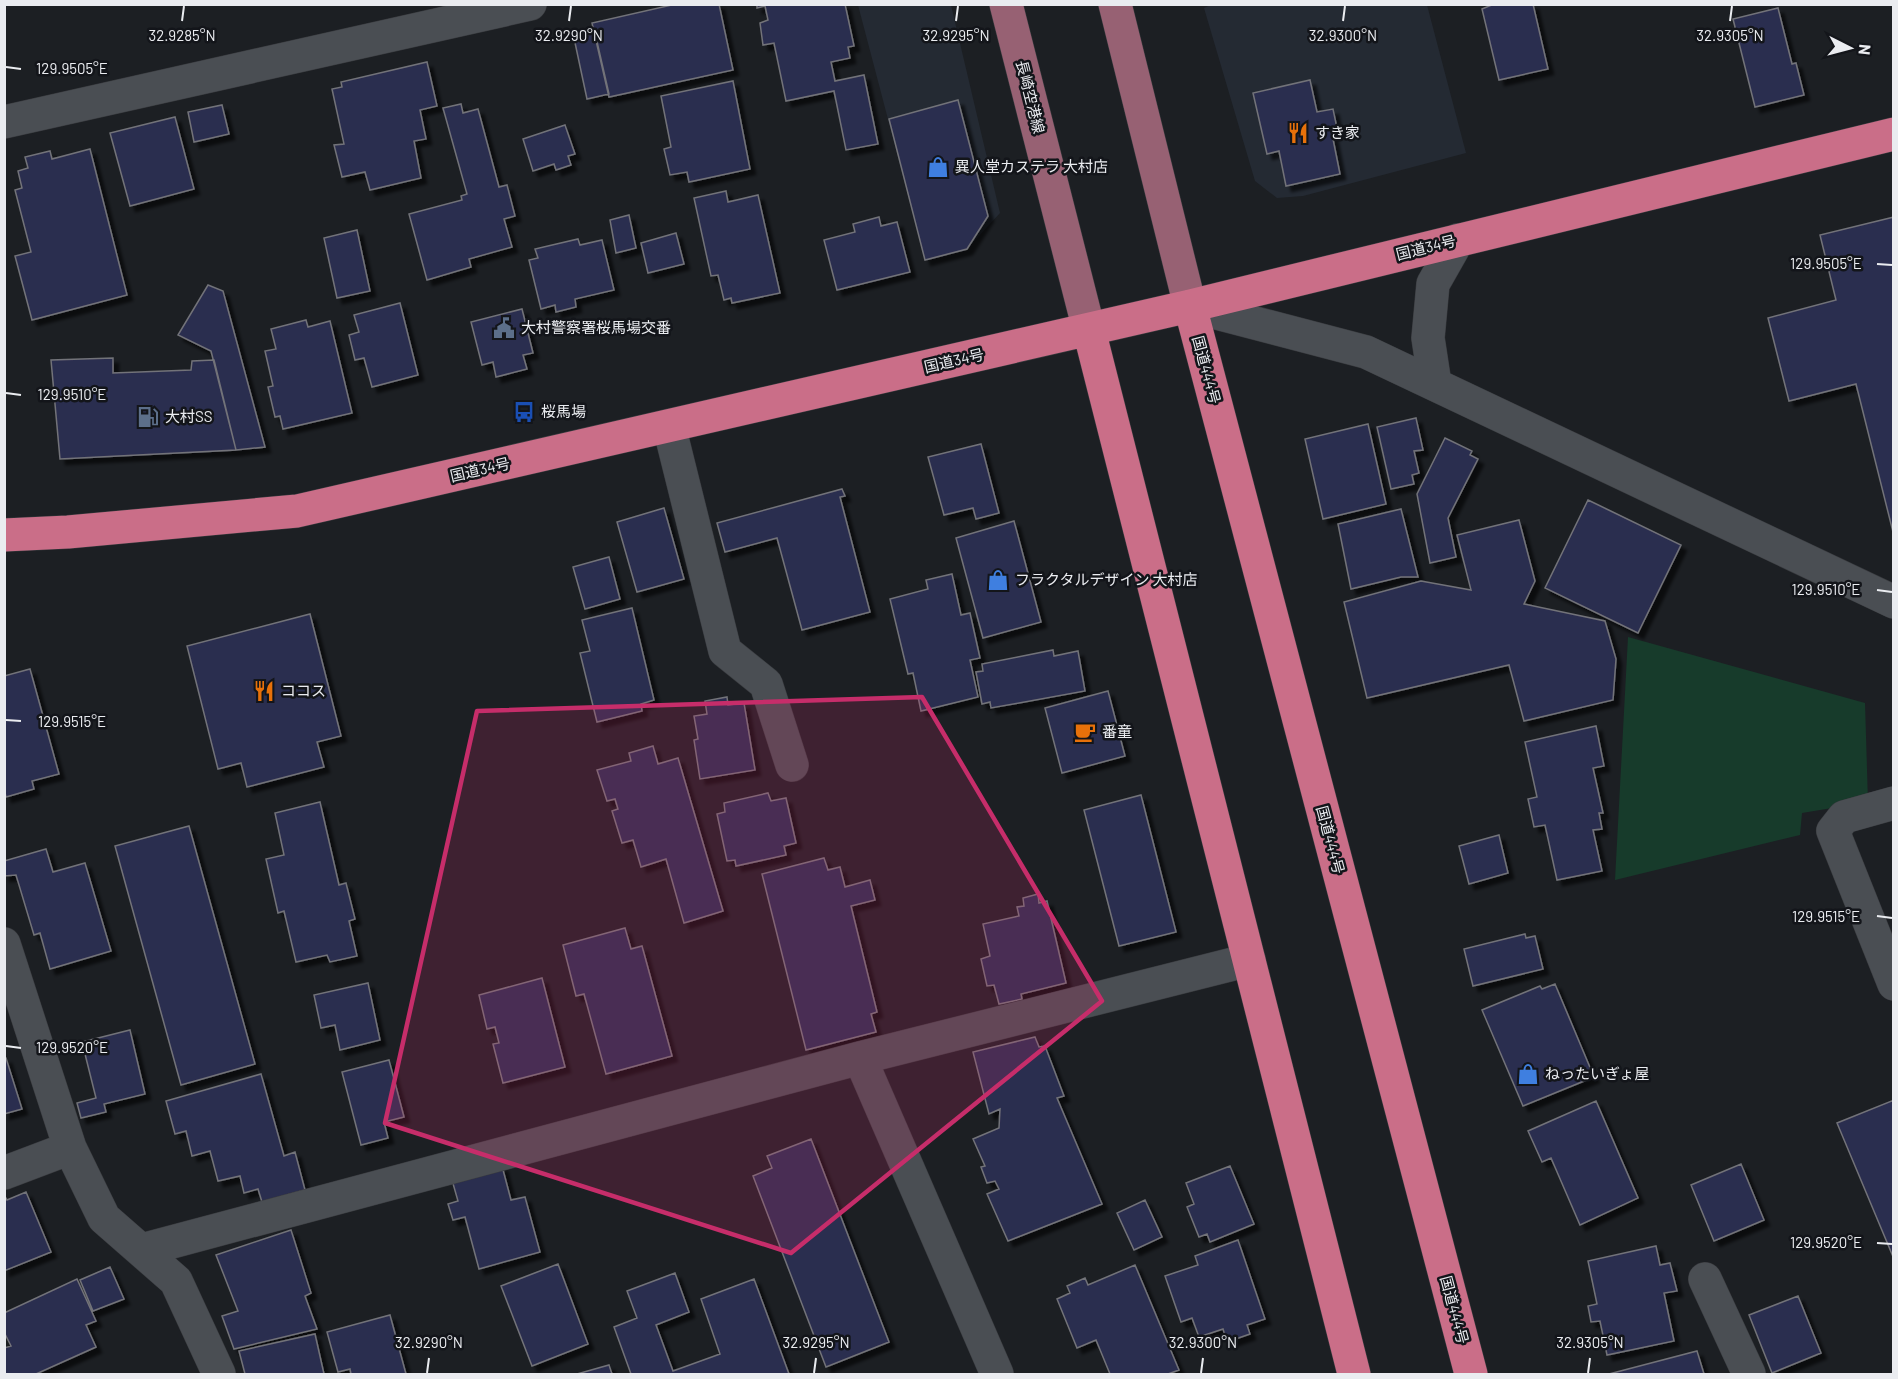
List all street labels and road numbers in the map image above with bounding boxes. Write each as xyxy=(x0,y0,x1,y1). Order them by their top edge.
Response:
street label: 長崎空港線 xyxy=(1013,58,1049,135)
street label: 国道34号 xyxy=(1394,231,1458,263)
street label: 国道444号 xyxy=(1189,334,1225,406)
street label: 国道34号 xyxy=(922,344,986,376)
street label: 国道34号 xyxy=(448,453,512,485)
street label: 国道444号 xyxy=(1313,804,1349,876)
street label: 国道444号 xyxy=(1437,1274,1473,1346)

